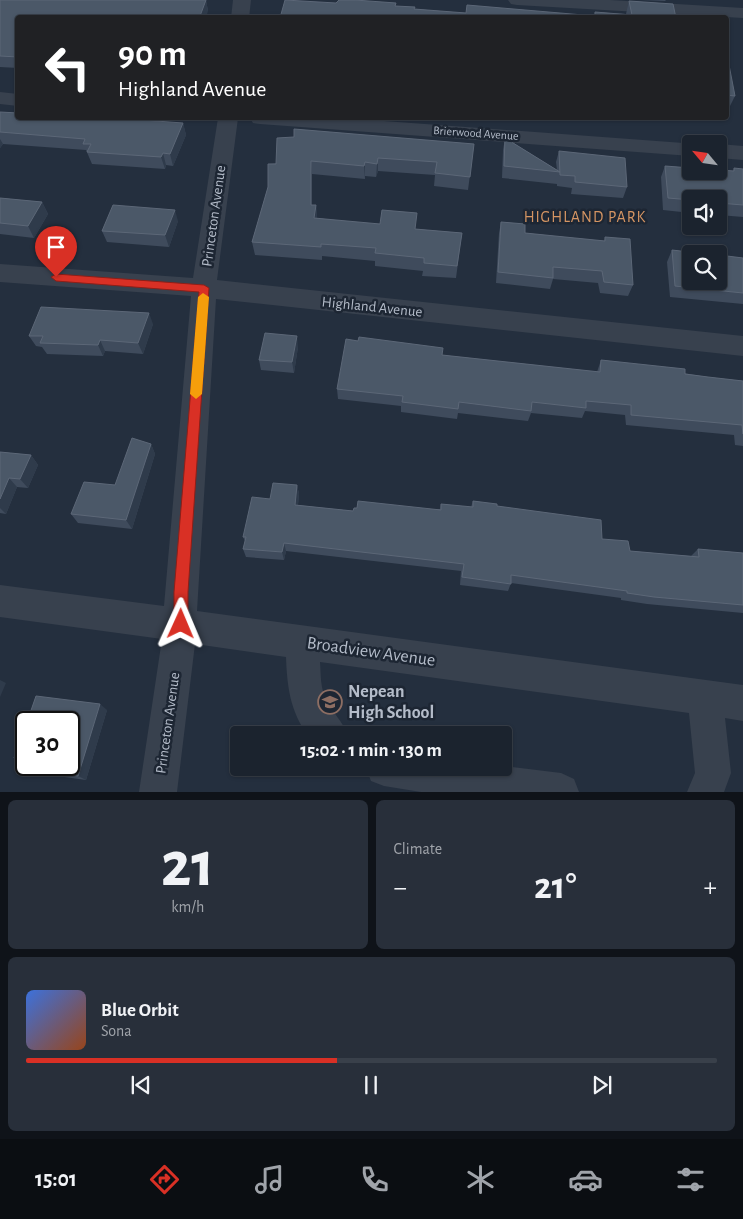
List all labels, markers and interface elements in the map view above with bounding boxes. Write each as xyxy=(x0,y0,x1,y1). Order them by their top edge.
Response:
icon: left xyxy=(35,35,100,100)
text: 90 m xyxy=(118,37,187,72)
text: Highland Avenue xyxy=(118,78,266,100)
street label: Brierwood Avenue xyxy=(433,124,519,142)
north arrow xyxy=(682,135,728,180)
map controls xyxy=(682,135,727,290)
street label: Princeton Avenue xyxy=(199,164,229,268)
button: sound xyxy=(682,190,727,235)
district label: HIGHLAND PARK xyxy=(524,209,646,225)
pin xyxy=(35,226,77,277)
icon: arrive xyxy=(42,233,70,261)
button: search xyxy=(682,245,727,290)
street label: Highland Avenue xyxy=(321,294,423,320)
position arrow xyxy=(154,597,206,649)
street label: Broadview Avenue xyxy=(306,634,436,670)
street label: Princeton Avenue xyxy=(153,671,183,775)
place label: Nepean High School xyxy=(348,683,434,722)
school or university icon: Nepean High School xyxy=(317,689,343,715)
speed limit sign: 30 xyxy=(15,711,80,776)
text: 15:02 · 1 min · 130 m xyxy=(300,741,442,760)
text: 21 xyxy=(161,833,215,898)
text: Climate xyxy=(394,841,442,857)
text: 21° xyxy=(534,868,577,906)
text: − xyxy=(394,874,407,902)
text: + xyxy=(704,874,717,902)
text: km/h xyxy=(171,899,204,915)
text: Blue Orbit xyxy=(101,1001,179,1020)
text: Sona xyxy=(101,1023,132,1039)
icon: previous xyxy=(127,1071,155,1099)
icon: pause xyxy=(357,1071,385,1099)
icon: next xyxy=(588,1071,616,1099)
icon: directions xyxy=(147,1162,182,1197)
icon: music xyxy=(252,1162,287,1197)
icon: phone xyxy=(357,1162,392,1197)
icon: climate xyxy=(463,1162,498,1197)
icon: car xyxy=(568,1162,603,1197)
icon: filters xyxy=(673,1162,708,1197)
text: 15:01 xyxy=(35,1168,77,1190)

